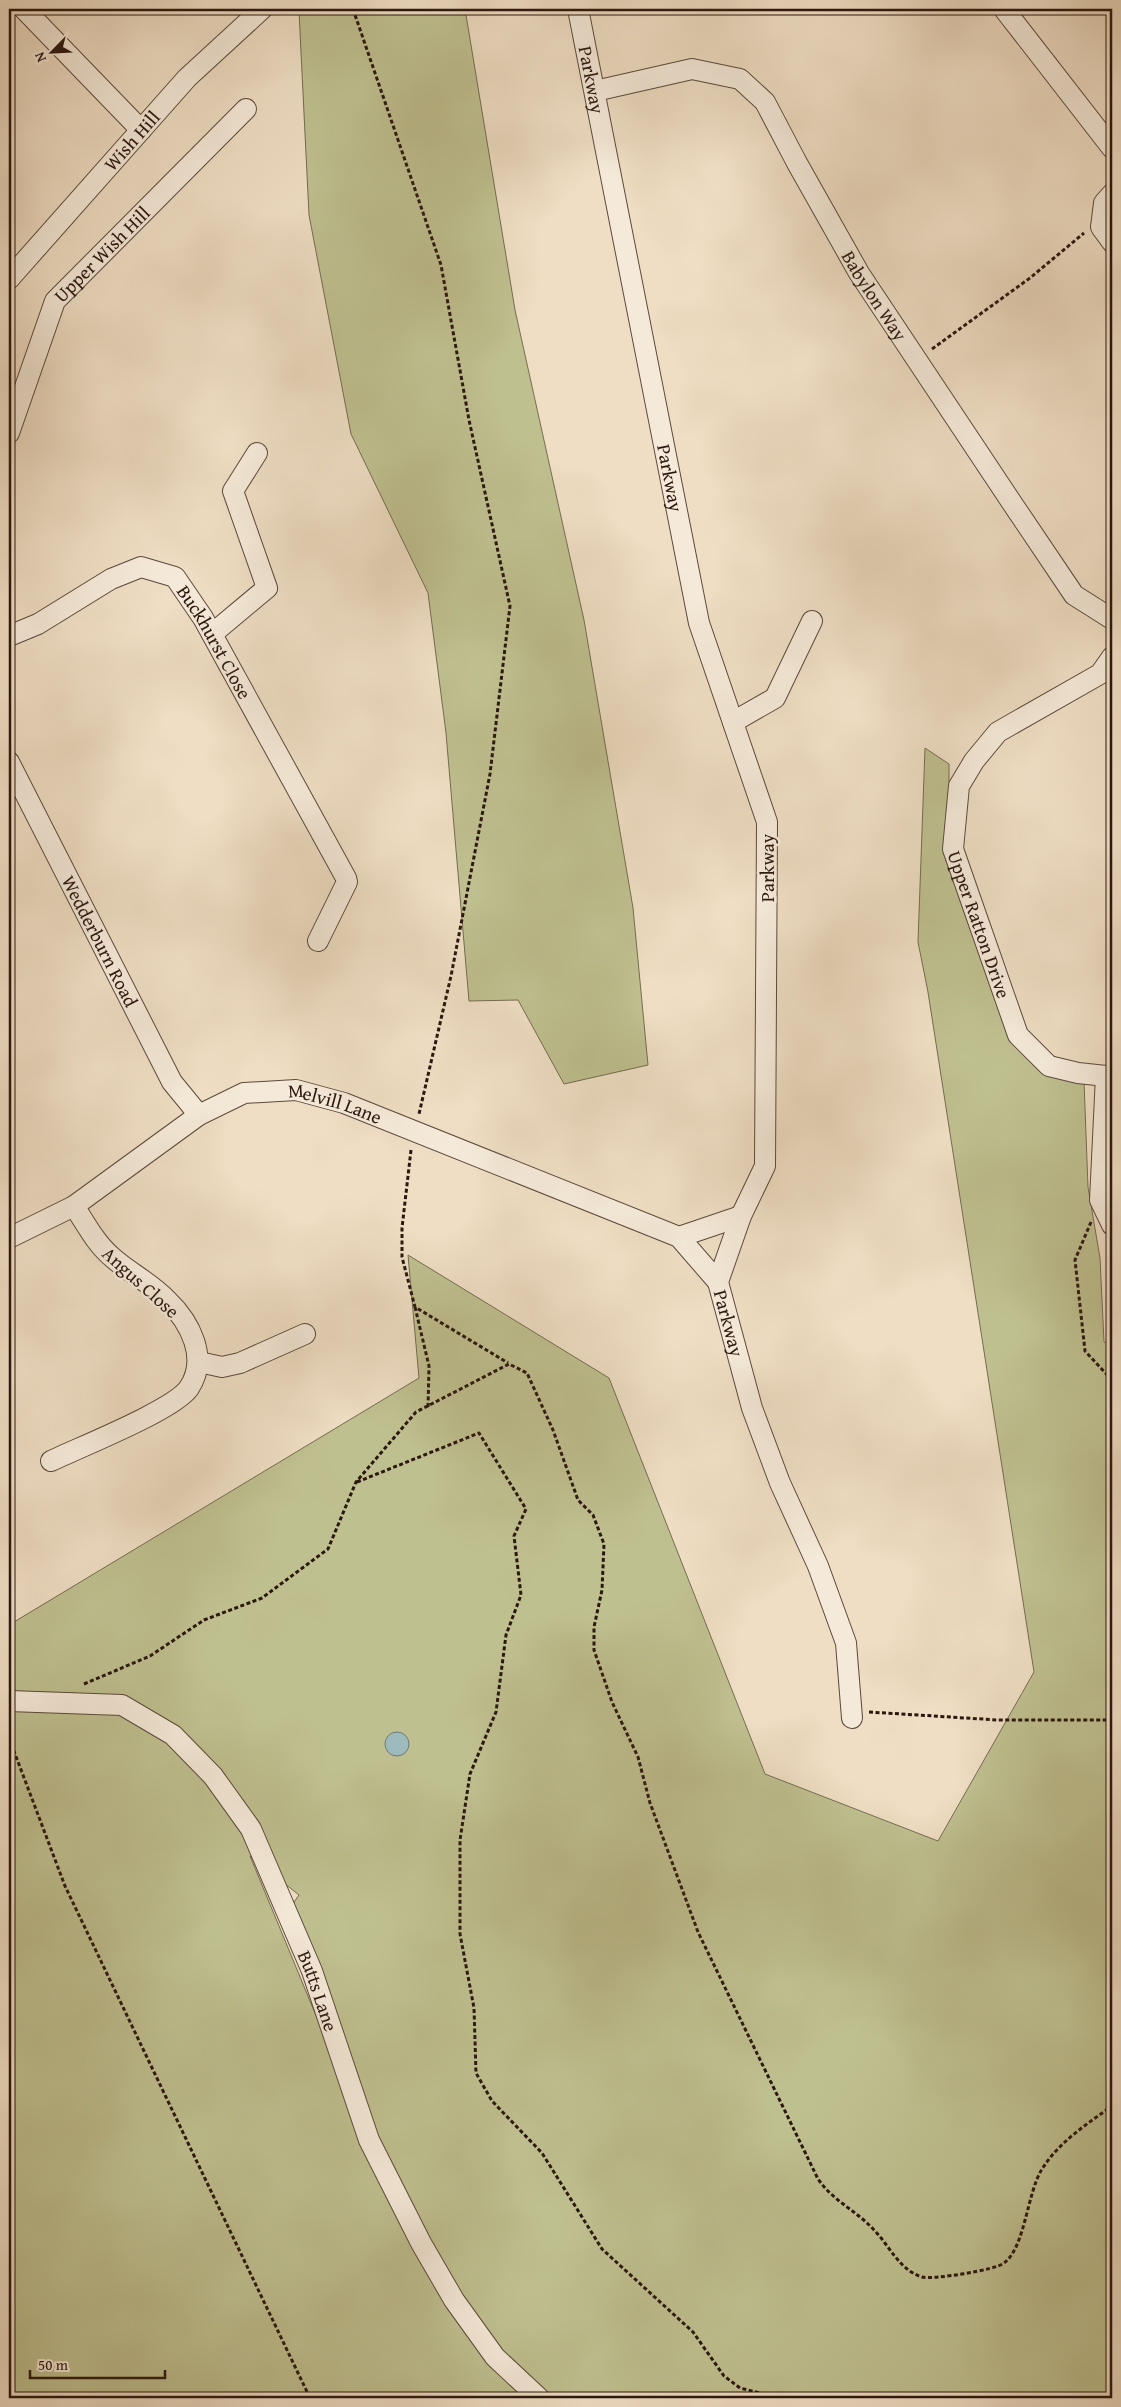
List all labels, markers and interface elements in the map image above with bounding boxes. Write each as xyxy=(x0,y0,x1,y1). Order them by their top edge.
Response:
north arrow xyxy=(28,28,78,78)
street label: Parkway xyxy=(572,43,612,116)
text: N xyxy=(29,48,51,66)
street label: Wish Hill xyxy=(97,104,166,177)
street label: Upper Wish Hill xyxy=(47,199,156,309)
street label: Babylon Way xyxy=(835,245,915,347)
street label: Parkway xyxy=(650,442,691,515)
street label: Buckhurst Close xyxy=(170,579,259,704)
street label: Parkway xyxy=(753,833,781,902)
street label: Upper Ratton Drive xyxy=(941,847,1018,1002)
street label: Wedderburn Road xyxy=(55,871,146,1012)
street label: Melvill Lane xyxy=(287,1076,386,1131)
street label: Angus Close xyxy=(96,1240,186,1324)
street label: Parkway xyxy=(707,1286,752,1360)
street label: Butts Lane xyxy=(291,1946,345,2035)
scale bar xyxy=(30,2347,165,2379)
text: 50 m xyxy=(38,2354,69,2375)

